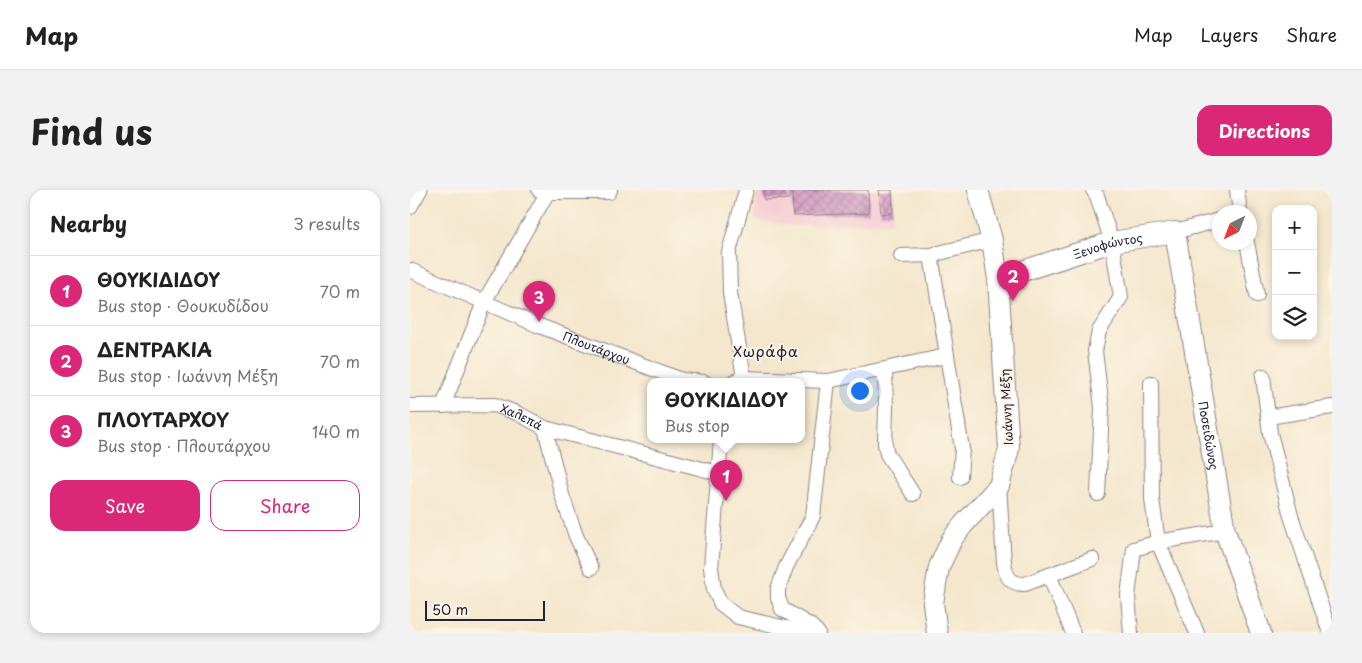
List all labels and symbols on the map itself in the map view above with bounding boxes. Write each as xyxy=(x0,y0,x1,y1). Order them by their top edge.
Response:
north arrow xyxy=(1212,205,1257,250)
street label: Ξενοφώντος xyxy=(1071,228,1144,263)
pin: 2 xyxy=(997,260,1029,301)
pin: 3 xyxy=(523,281,555,322)
street label: Πλουτάρχου xyxy=(560,327,633,369)
district label: Χωράφα xyxy=(733,339,799,362)
street label: Ιωάννη Μέξη xyxy=(995,368,1017,446)
your location xyxy=(847,378,873,404)
street label: Χαλεπά xyxy=(498,399,546,434)
street label: Ποσειδώνος xyxy=(1194,400,1224,471)
pin: 1 xyxy=(710,460,742,501)
scale bar xyxy=(425,598,545,621)

